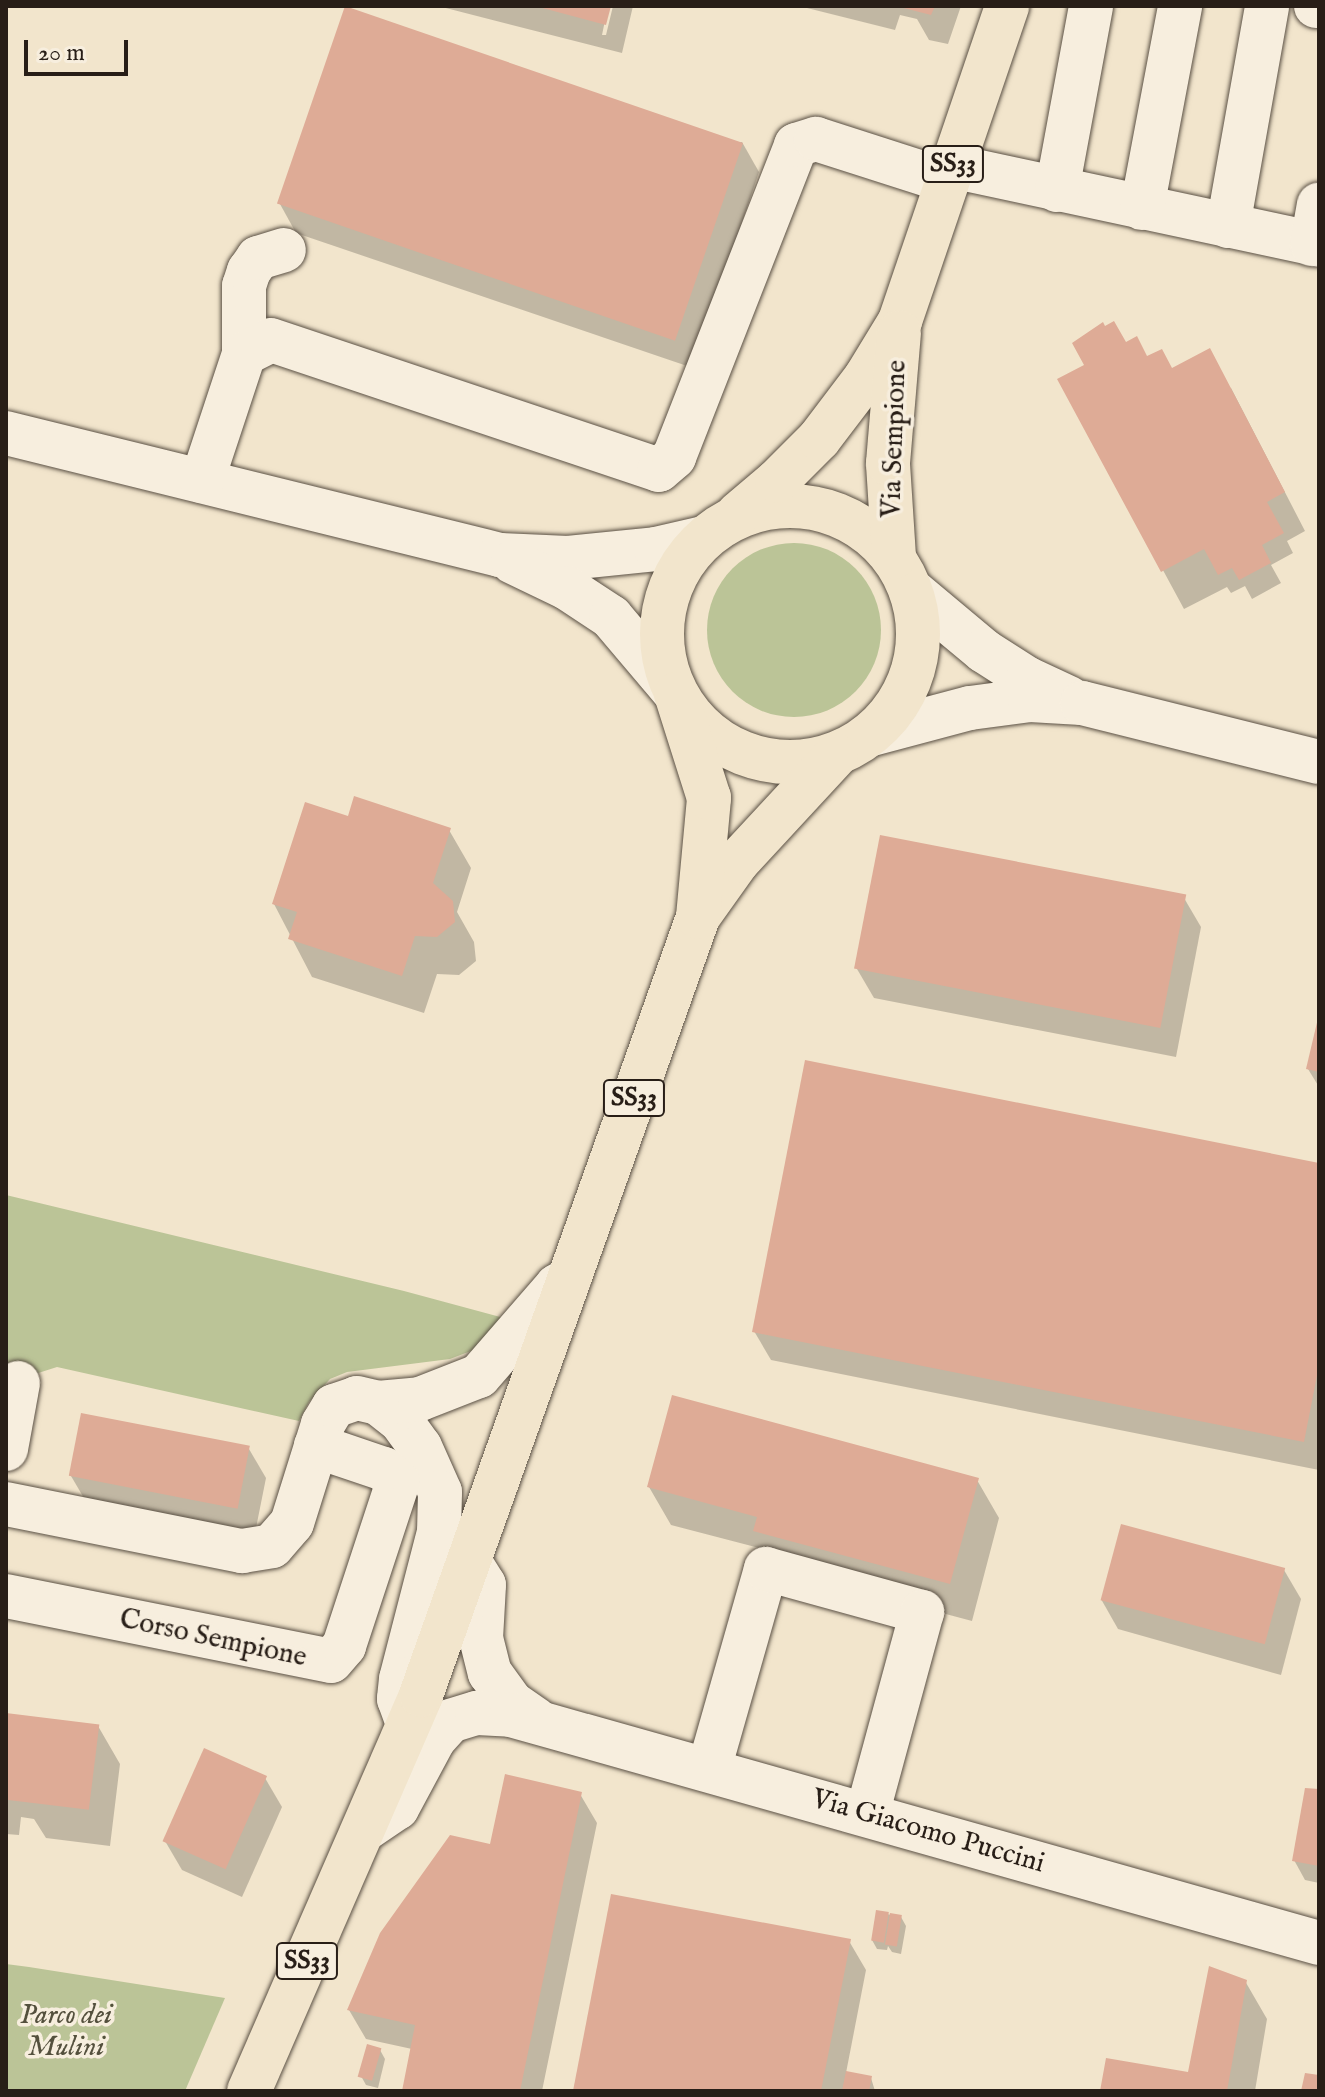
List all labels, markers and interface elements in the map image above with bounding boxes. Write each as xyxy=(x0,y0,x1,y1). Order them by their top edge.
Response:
scale bar xyxy=(28,24,132,74)
text: 20 m xyxy=(38,38,85,69)
road number: SS33 xyxy=(921,142,985,186)
street label: Via Sempione xyxy=(875,359,915,519)
road number: SS33 xyxy=(602,1076,666,1120)
street label: Corso Sempione xyxy=(116,1603,310,1675)
street label: Via Giacomo Puccini xyxy=(808,1783,1048,1881)
road number: SS33 xyxy=(275,1939,339,1983)
park label: Parco dei Mulini xyxy=(20,1999,112,2065)

